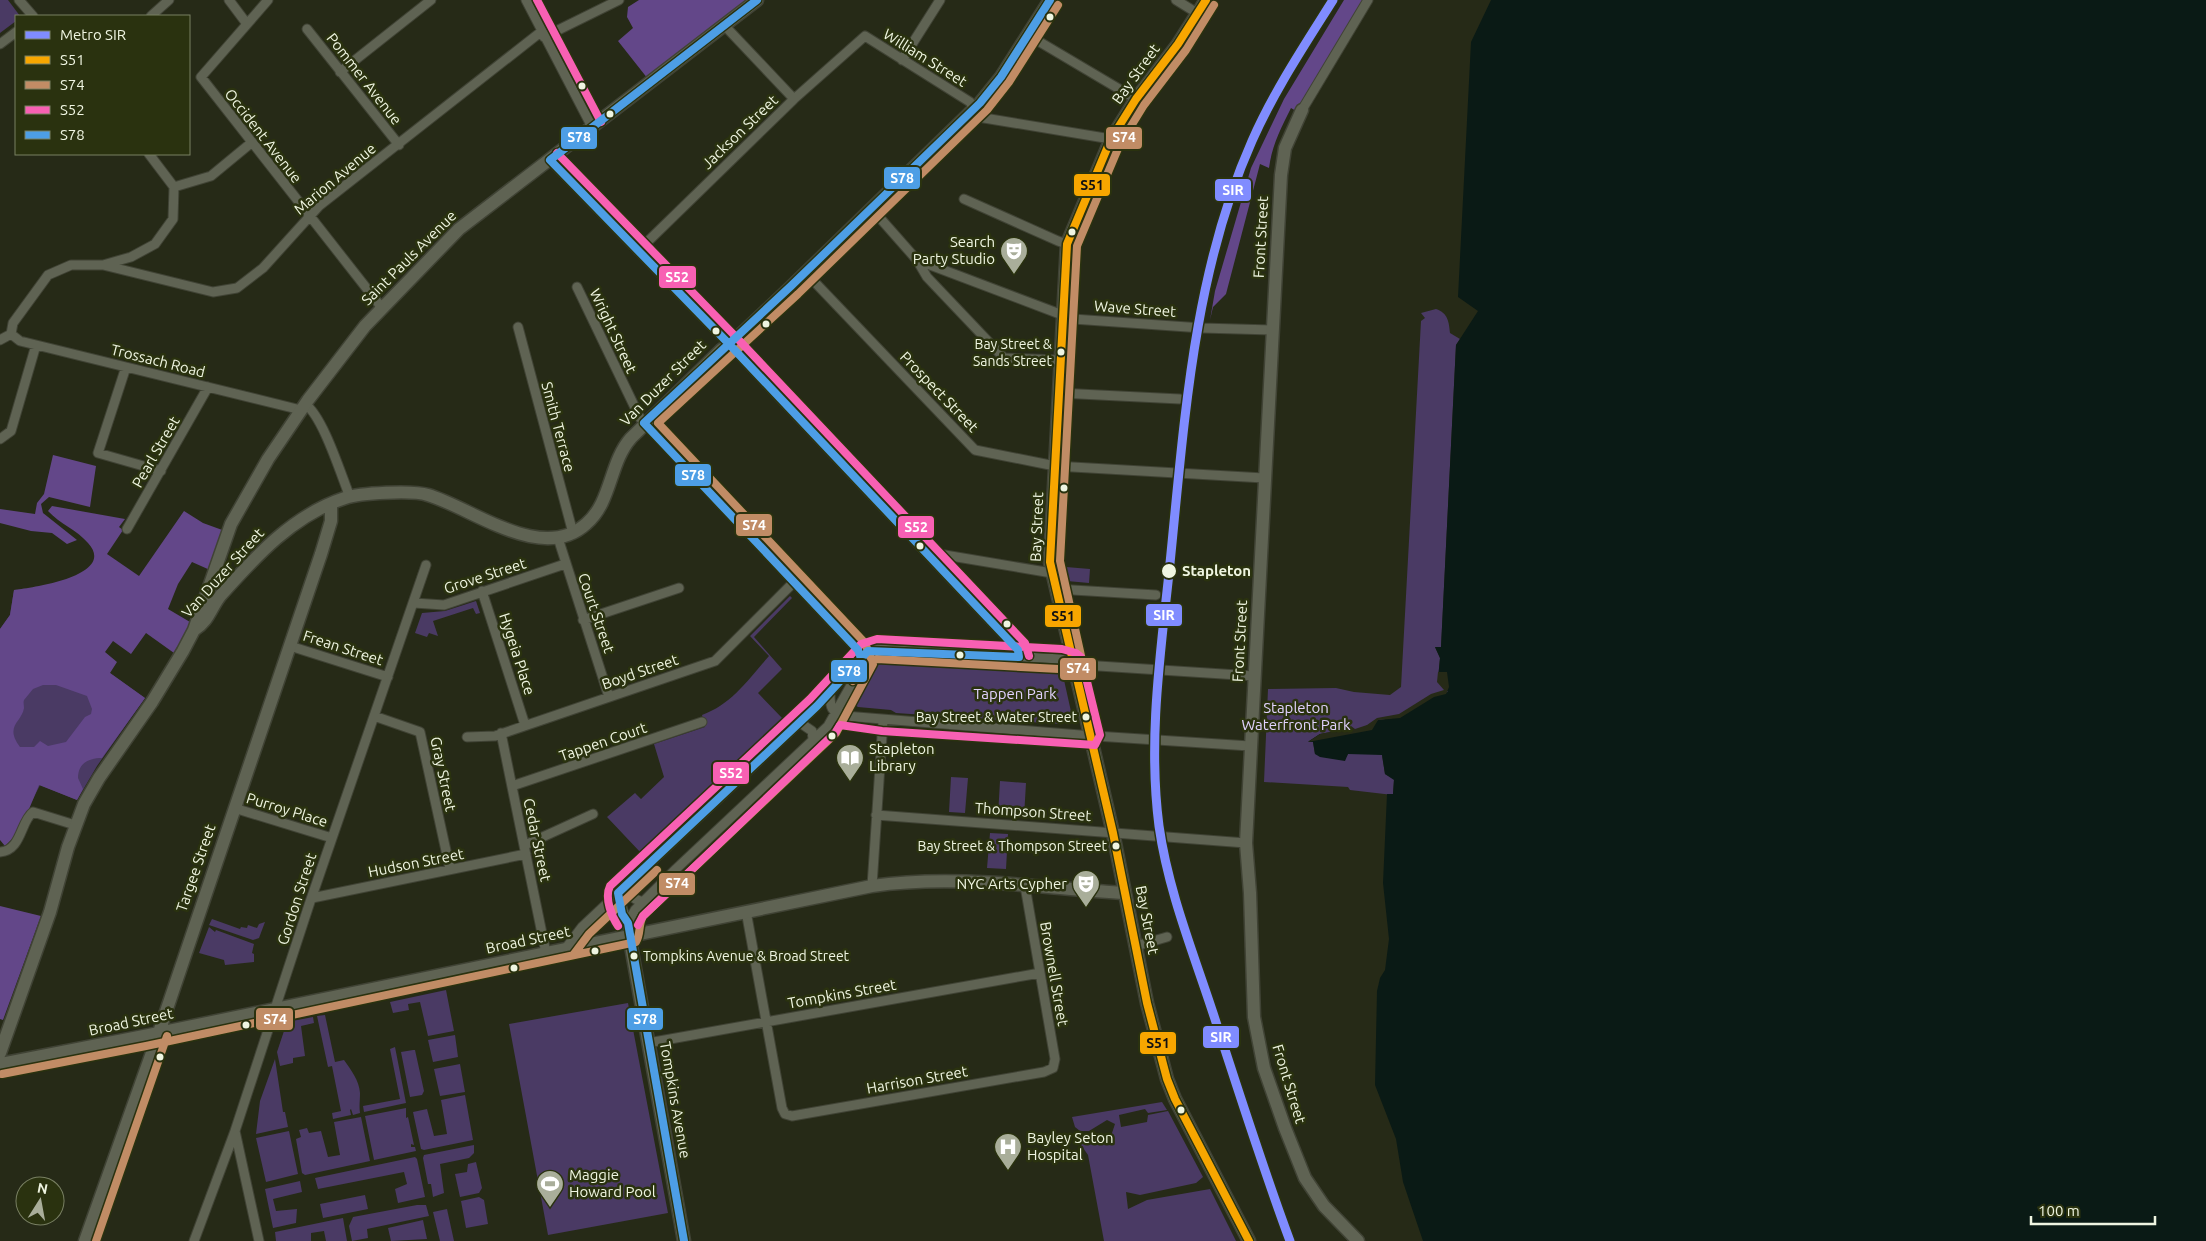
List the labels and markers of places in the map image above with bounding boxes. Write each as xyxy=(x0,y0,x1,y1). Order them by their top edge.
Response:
unlabelled marker xyxy=(1045,12,1055,22)
unlabelled marker xyxy=(577,81,587,91)
unlabelled marker xyxy=(605,109,615,119)
unlabelled marker xyxy=(1067,227,1077,237)
place label: Search Party Studio xyxy=(913,233,995,267)
theatre icon: Search Party Studio xyxy=(999,236,1029,275)
unlabelled marker xyxy=(761,319,771,329)
unlabelled marker xyxy=(711,326,721,336)
place label: Bay Street & Sands Street xyxy=(973,336,1053,369)
marker: Bay Street & Sands Street xyxy=(1056,347,1066,357)
unlabelled marker xyxy=(1059,483,1069,493)
unlabelled marker xyxy=(915,541,925,551)
marker: Stapleton xyxy=(1160,562,1178,580)
place label: Stapleton xyxy=(1182,562,1251,579)
unlabelled marker xyxy=(1002,619,1012,629)
unlabelled marker xyxy=(955,650,965,660)
place label: Bay Street & Water Street xyxy=(916,709,1077,725)
marker: Bay Street & Water Street xyxy=(1081,712,1091,722)
unlabelled marker xyxy=(827,731,837,741)
place label: Stapleton Library xyxy=(869,740,935,774)
library icon: Stapleton Library xyxy=(835,743,865,782)
place label: Bay Street & Thompson Street xyxy=(918,838,1107,854)
marker: Bay Street & Thompson Street xyxy=(1111,841,1121,851)
theatre icon: NYC Arts Cypher xyxy=(1071,869,1101,908)
place label: NYC Arts Cypher xyxy=(956,875,1067,892)
unlabelled marker xyxy=(590,946,600,956)
place label: Tompkins Avenue & Broad Street xyxy=(643,948,850,964)
marker: Tompkins Avenue & Broad Street xyxy=(629,951,639,961)
unlabelled marker xyxy=(509,963,519,973)
unlabelled marker xyxy=(241,1020,251,1030)
unlabelled marker xyxy=(155,1052,165,1062)
unlabelled marker xyxy=(1176,1105,1186,1115)
place label: Bayley Seton Hospital xyxy=(1027,1129,1114,1163)
hospital icon: Bayley Seton Hospital xyxy=(993,1132,1023,1171)
place label: Maggie Howard Pool xyxy=(569,1166,656,1200)
sports icon: Maggie Howard Pool xyxy=(535,1169,565,1208)

